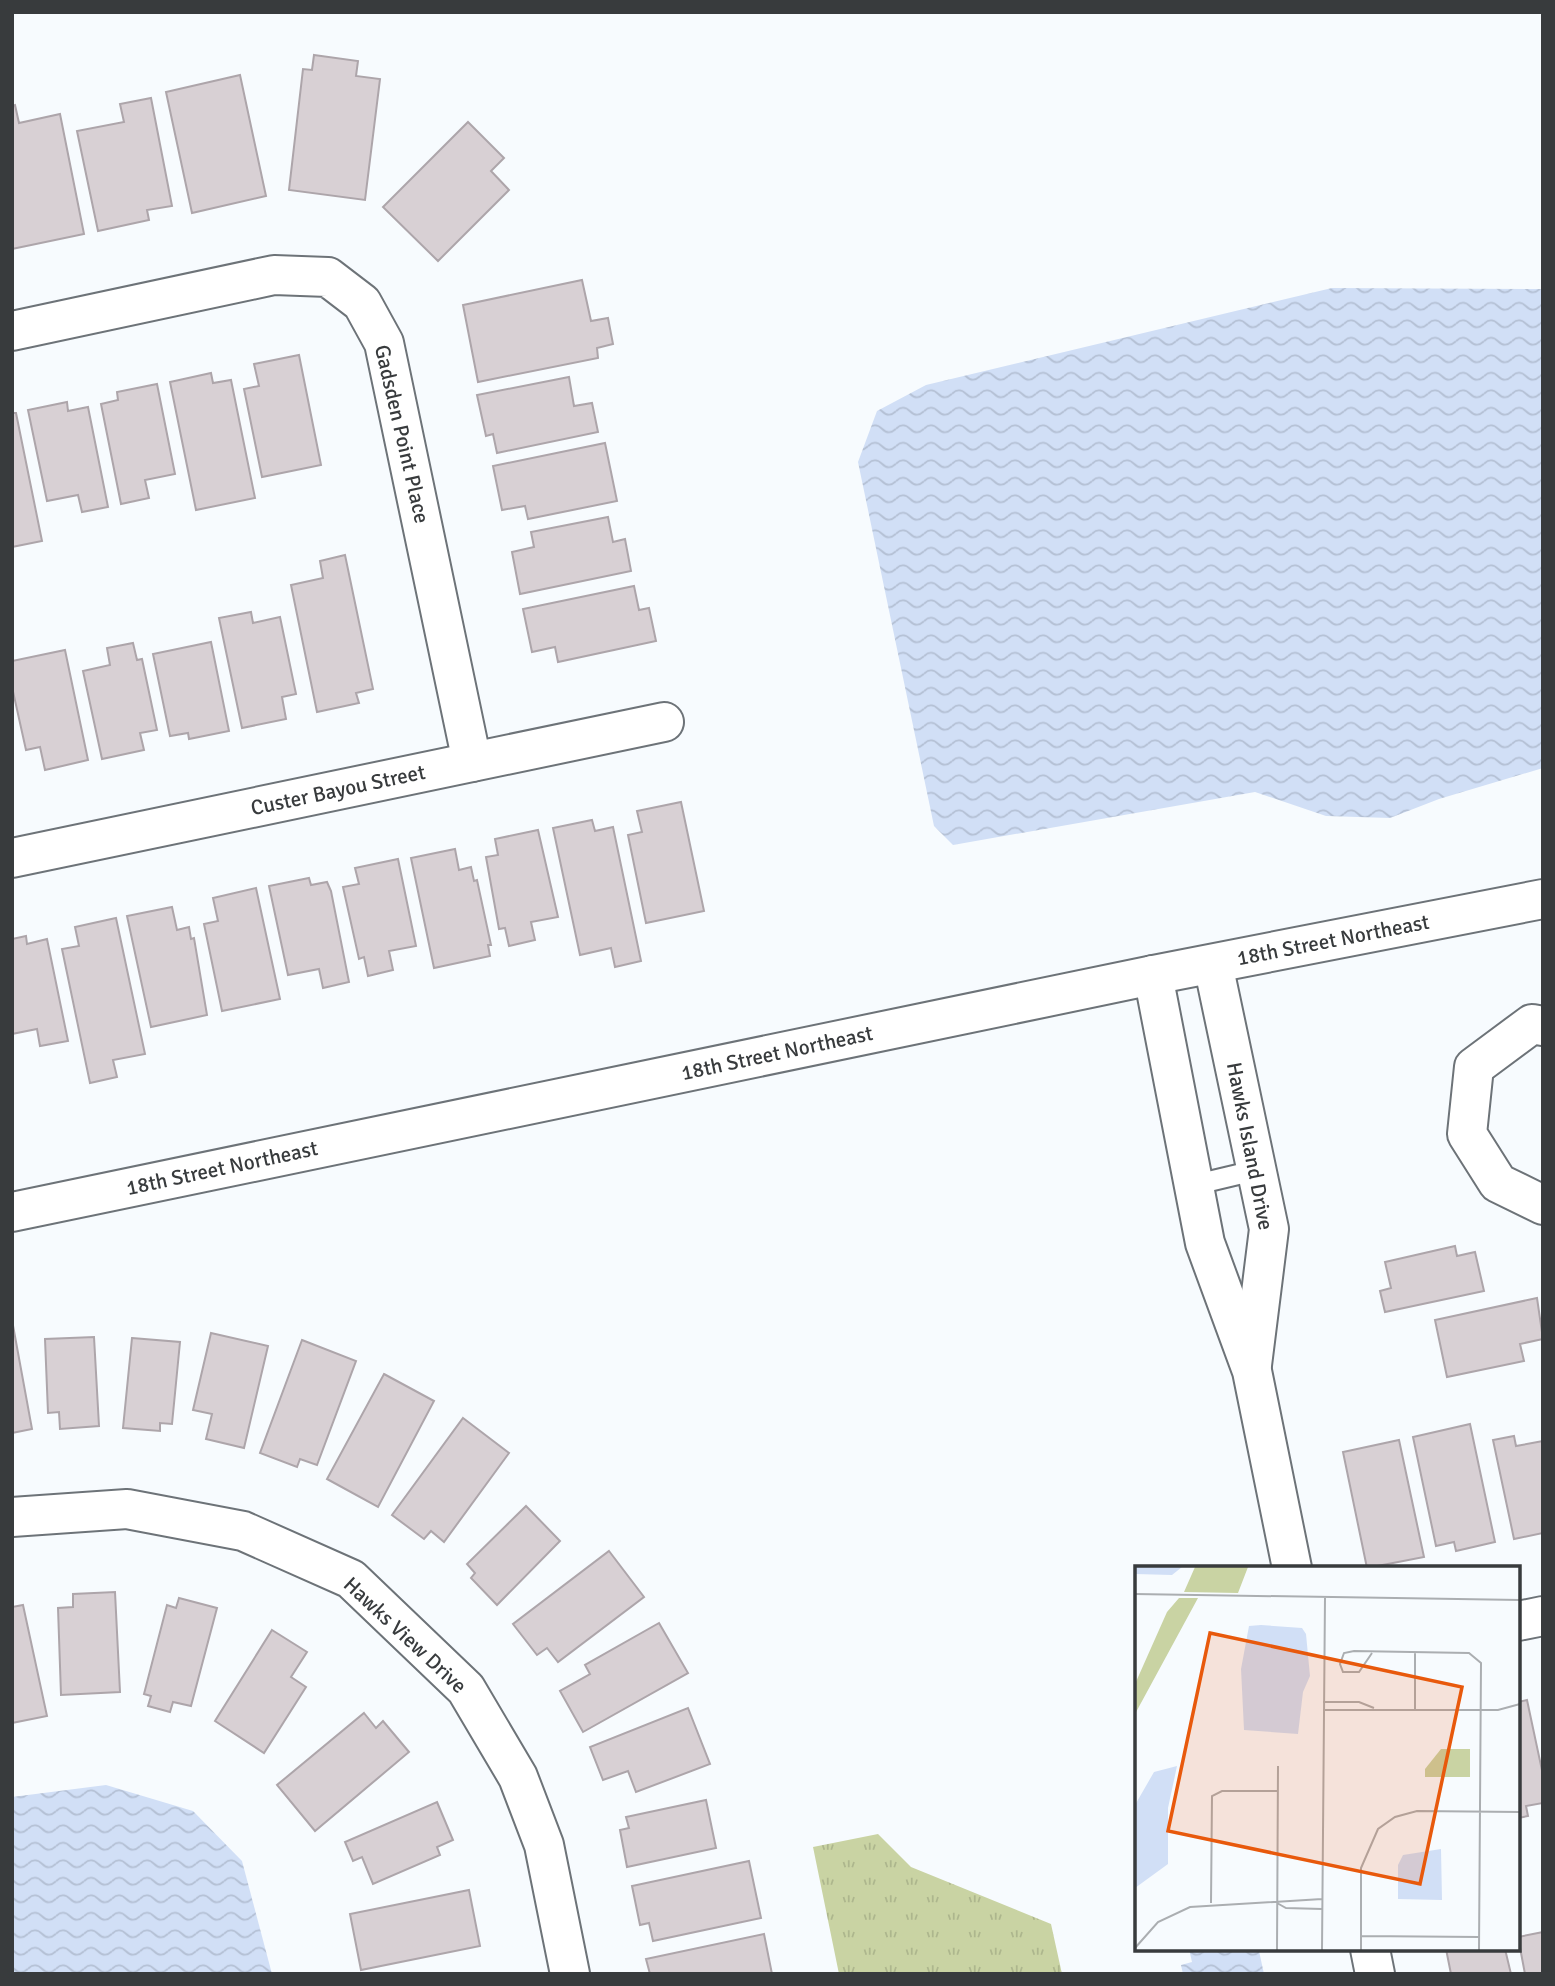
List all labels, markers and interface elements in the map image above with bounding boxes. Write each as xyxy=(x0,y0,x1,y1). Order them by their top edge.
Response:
street label: Gadsden Point Place xyxy=(369,342,435,526)
street label: Custer Bayou Street xyxy=(248,759,428,821)
street label: 18th Street Northeast xyxy=(1235,909,1431,971)
street label: 18th Street Northeast xyxy=(679,1020,875,1086)
street label: Hawks Island Drive xyxy=(1221,1060,1279,1232)
street label: 18th Street Northeast xyxy=(124,1135,320,1201)
inset map xyxy=(1135,1566,1520,1951)
street label: Hawks View Drive xyxy=(338,1571,472,1699)

